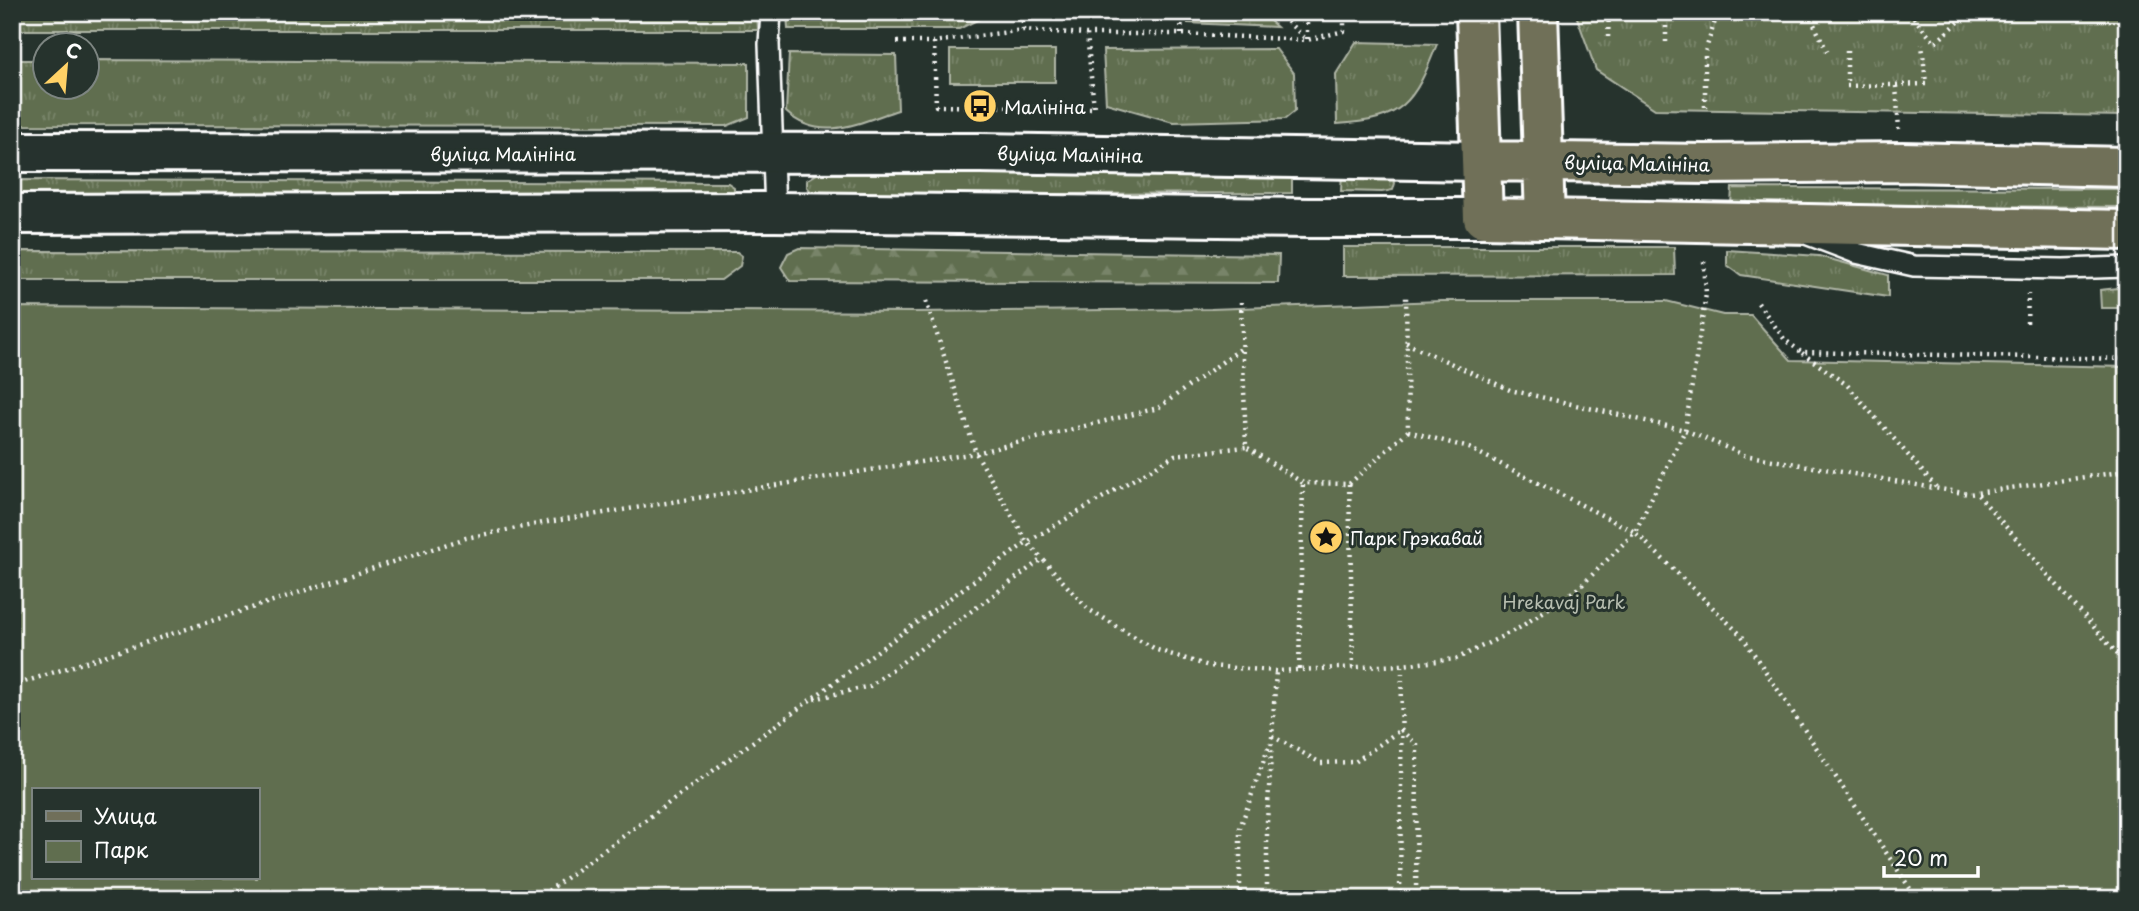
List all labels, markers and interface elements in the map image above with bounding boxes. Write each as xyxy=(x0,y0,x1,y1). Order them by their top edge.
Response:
north arrow xyxy=(32,32,102,102)
text: С xyxy=(61,34,86,66)
bus stop icon: Малініна xyxy=(961,87,999,125)
place label: Малініна xyxy=(1004,93,1086,120)
street label: вуліца Малініна xyxy=(997,139,1144,169)
street label: вуліца Малініна xyxy=(430,140,577,167)
street label: вуліца Малініна xyxy=(1564,148,1711,178)
place icon: Парк Грэкавай xyxy=(1307,518,1345,556)
place label: Парк Грэкавай xyxy=(1350,524,1483,551)
park label: Hrekavaj Park xyxy=(1503,588,1625,615)
legend xyxy=(32,788,259,880)
text: Улица xyxy=(94,799,157,831)
text: Парк xyxy=(94,833,149,865)
scale bar xyxy=(1884,834,1978,878)
text: 20 m xyxy=(1894,841,1948,873)

